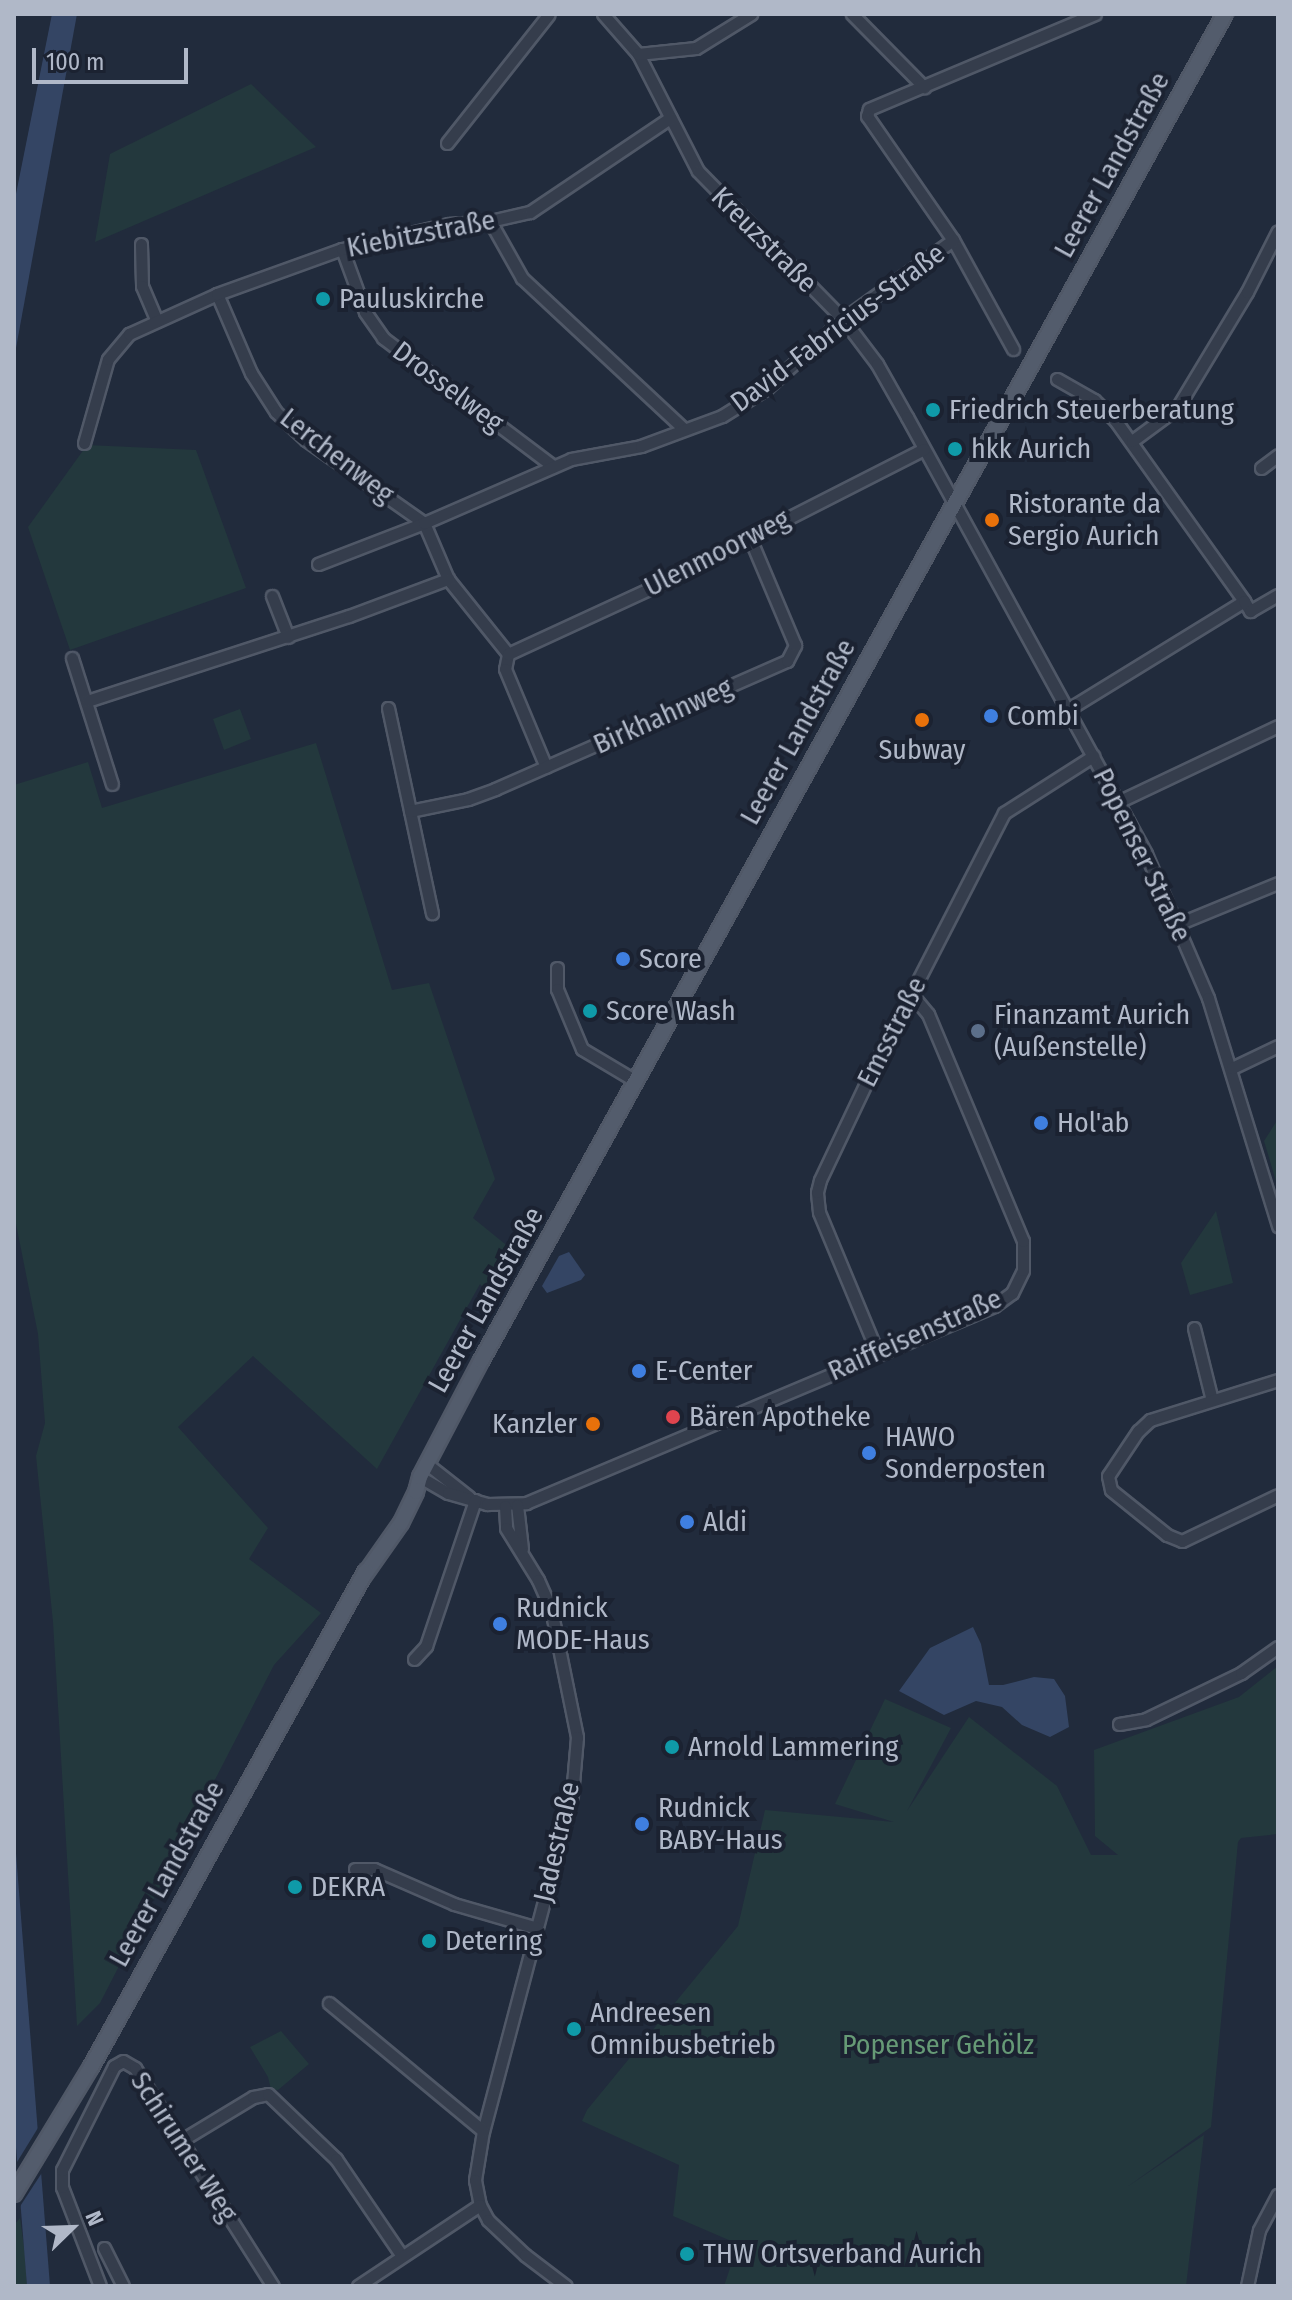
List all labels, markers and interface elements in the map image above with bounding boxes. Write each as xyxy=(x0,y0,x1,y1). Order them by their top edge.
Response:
scale bar xyxy=(36,32,192,82)
text: 100 m xyxy=(46,48,104,76)
street label: Leerer Landstraße xyxy=(1047,66,1177,264)
street label: Kreuzstraße xyxy=(704,180,824,300)
street label: Kiebitzstraße xyxy=(344,203,498,265)
street label: David-Fabricius-Straße xyxy=(724,237,952,419)
place label: Pauluskirche xyxy=(339,282,484,316)
marker: Pauluskirche xyxy=(314,290,332,308)
street label: Drosselweg xyxy=(386,334,510,440)
place label: Friedrich Steuerberatung xyxy=(949,393,1234,427)
street label: Lerchenweg xyxy=(273,401,401,511)
marker: Friedrich Steuerberatung xyxy=(924,401,942,419)
place label: hkk Aurich xyxy=(971,432,1091,466)
marker: hkk Aurich xyxy=(946,440,964,458)
place label: Ristorante da Sergio Aurich xyxy=(1008,487,1161,553)
street label: Ulenmoorweg xyxy=(639,502,795,604)
marker: Ristorante da Sergio Aurich xyxy=(983,511,1001,529)
street label: Leerer Landstraße xyxy=(733,633,863,831)
street label: Birkhahnweg xyxy=(588,670,738,762)
place label: Combi xyxy=(1007,699,1079,733)
marker: Combi xyxy=(982,707,1000,725)
marker: Subway xyxy=(913,711,931,729)
place label: Subway xyxy=(878,733,966,767)
street label: Popenser Straße xyxy=(1086,763,1198,947)
place label: Score xyxy=(639,942,702,976)
marker: Score xyxy=(614,950,632,968)
street label: Emsstraße xyxy=(850,972,934,1092)
place label: Score Wash xyxy=(606,994,736,1028)
place label: Finanzamt Aurich (Außenstelle) xyxy=(994,998,1190,1064)
marker: Score Wash xyxy=(581,1002,599,1020)
marker: Finanzamt Aurich (Außenstelle) xyxy=(969,1022,987,1040)
place label: Hol'ab xyxy=(1057,1106,1130,1140)
marker: Hol'ab xyxy=(1032,1114,1050,1132)
street label: Leerer Landstraße xyxy=(421,1201,551,1399)
street label: Raiffeisenstraße xyxy=(823,1282,1007,1388)
place label: E-Center xyxy=(655,1354,752,1388)
marker: E-Center xyxy=(630,1362,648,1380)
place label: Bären Apotheke xyxy=(689,1400,871,1434)
place label: Kanzler xyxy=(492,1407,577,1441)
marker: Bären Apotheke xyxy=(664,1408,682,1426)
marker: Kanzler xyxy=(584,1415,602,1433)
place label: HAWO Sonderposten xyxy=(885,1420,1046,1486)
marker: HAWO Sonderposten xyxy=(860,1444,878,1462)
place label: Aldi xyxy=(703,1505,747,1539)
marker: Aldi xyxy=(678,1513,696,1531)
place label: Rudnick MODE-Haus xyxy=(516,1591,650,1657)
marker: Rudnick MODE-Haus xyxy=(491,1615,509,1633)
place label: Arnold Lammering xyxy=(688,1730,898,1764)
marker: Arnold Lammering xyxy=(663,1738,681,1756)
street label: Leerer Landstraße xyxy=(102,1775,232,1973)
street label: Jadestraße xyxy=(527,1778,587,1906)
place label: Rudnick BABY-Haus xyxy=(658,1791,783,1857)
marker: Rudnick BABY-Haus xyxy=(633,1815,651,1833)
place label: DEKRA xyxy=(311,1870,385,1904)
marker: DEKRA xyxy=(286,1878,304,1896)
place label: Detering xyxy=(445,1924,542,1958)
marker: Detering xyxy=(420,1932,438,1950)
place label: Andreesen Omnibusbetrieb xyxy=(590,1996,776,2062)
marker: Andreesen Omnibusbetrieb xyxy=(565,2020,583,2038)
park label: Popenser Gehölz xyxy=(842,2028,1034,2062)
street label: Schirumer Weg xyxy=(123,2066,245,2228)
north arrow xyxy=(32,2188,112,2268)
text: N xyxy=(80,2207,110,2230)
place label: THW Ortsverband Aurich xyxy=(703,2237,982,2271)
marker: THW Ortsverband Aurich xyxy=(678,2245,696,2263)

